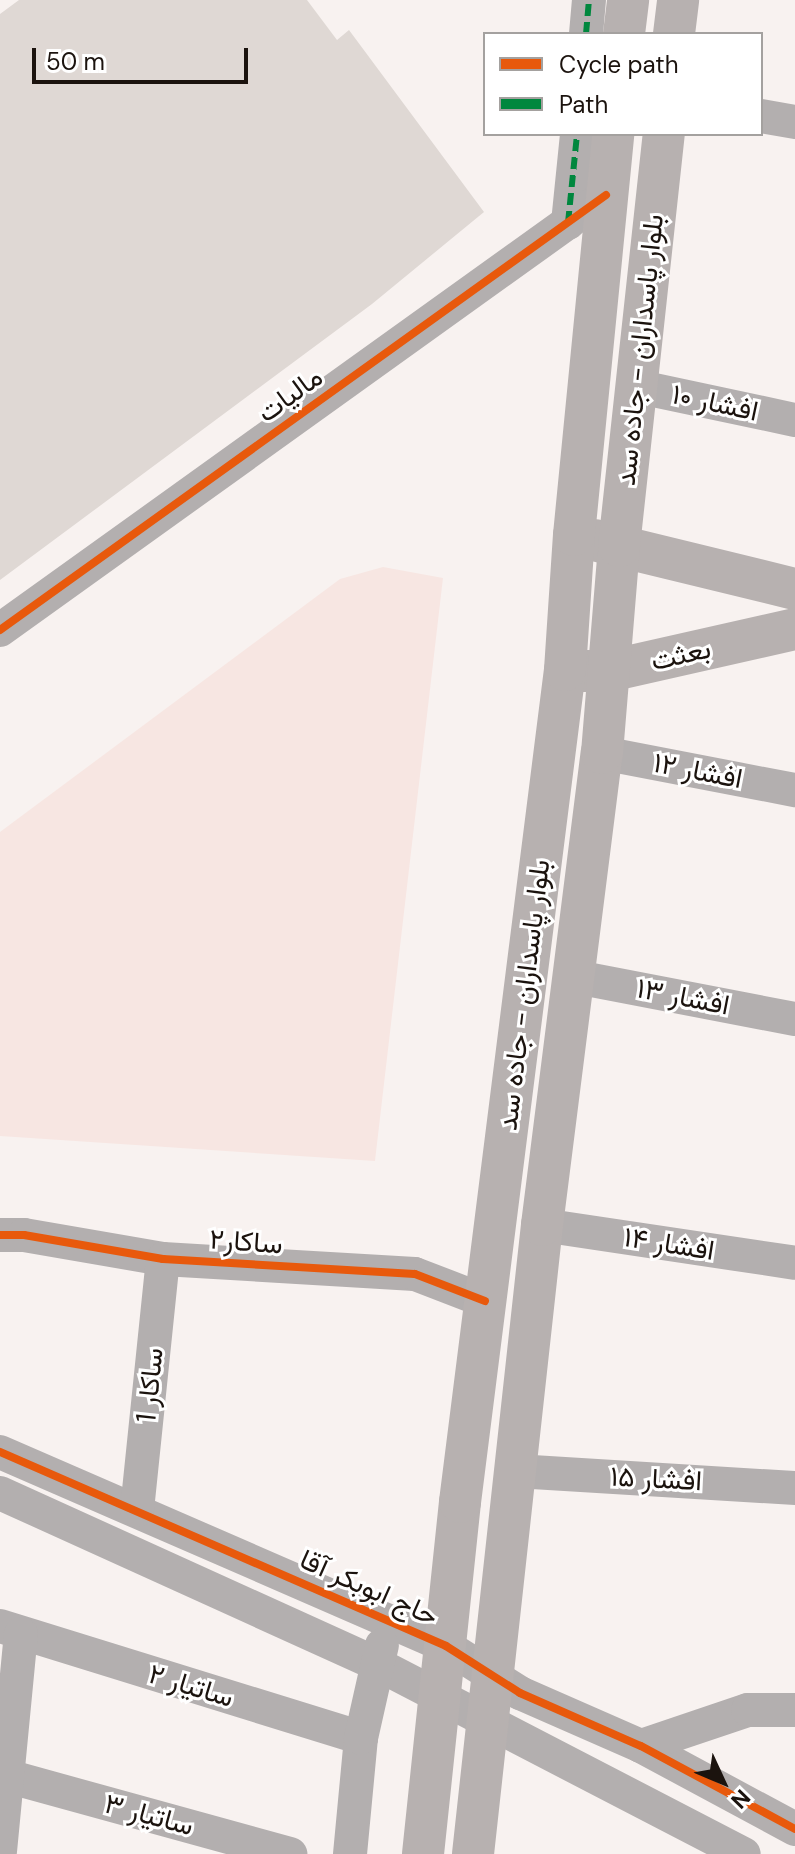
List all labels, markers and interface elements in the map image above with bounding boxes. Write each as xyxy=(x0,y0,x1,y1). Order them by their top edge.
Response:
scale bar xyxy=(36,32,252,82)
legend xyxy=(483,32,763,136)
text: 50 m xyxy=(46,46,105,77)
text: Cycle path xyxy=(559,49,678,80)
text: Path xyxy=(559,89,608,120)
street label: بلوار پاسداران - جاده سد xyxy=(609,213,671,487)
street label: مالیات xyxy=(251,360,329,430)
street label: افشار ۱۰ xyxy=(669,378,761,428)
street label: بعثت xyxy=(648,632,714,678)
street label: افشار ۱۲ xyxy=(651,746,745,796)
street label: بلوار پاسداران - جاده سد xyxy=(491,858,557,1132)
street label: افشار ۱۳ xyxy=(634,972,732,1022)
street label: افشار ۱۴ xyxy=(621,1220,717,1268)
street label: ساکار۲ xyxy=(208,1223,284,1261)
street label: ساکار 1 xyxy=(129,1346,171,1424)
street label: افشار ۱۵ xyxy=(609,1460,703,1498)
street label: حاج ابوبکر آقا xyxy=(295,1543,443,1633)
street label: ساتیار ۲ xyxy=(144,1657,238,1715)
north arrow xyxy=(683,1742,763,1822)
text: N xyxy=(725,1783,757,1815)
street label: ساتیار ۳ xyxy=(101,1787,197,1843)

